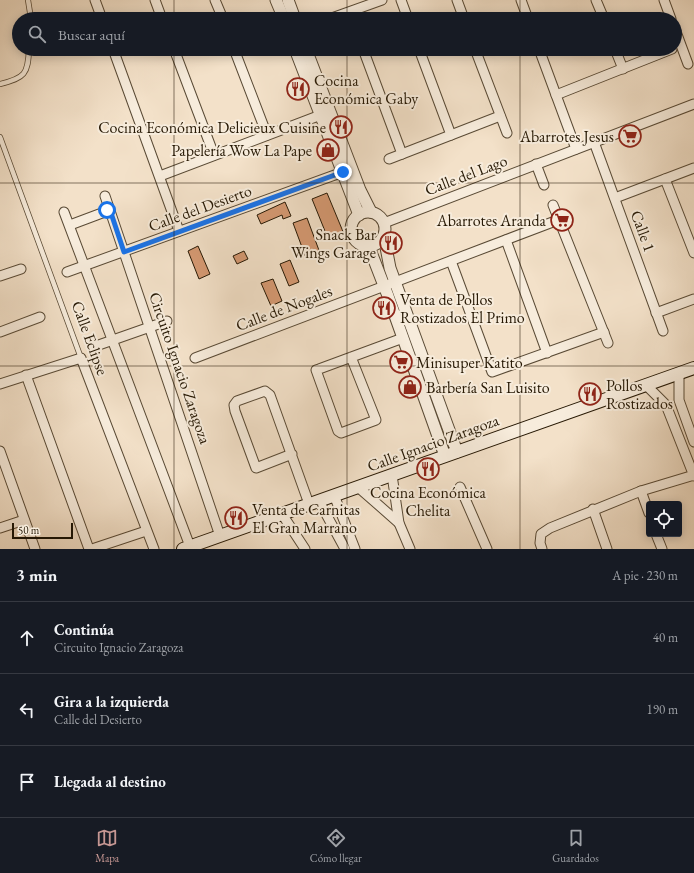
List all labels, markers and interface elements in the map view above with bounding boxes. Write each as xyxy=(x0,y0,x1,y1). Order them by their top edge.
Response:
search box xyxy=(12,12,682,56)
icon: search xyxy=(26,23,48,45)
text: Buscar aquí xyxy=(58,25,125,44)
place label: Cocina Económica Gaby xyxy=(314,70,419,109)
restaurant icon: Cocina Económica Gaby xyxy=(285,76,311,102)
restaurant icon: Cocina Económica Delicieux Cuisine xyxy=(328,114,354,140)
place label: Cocina Económica Delicieux Cuisine xyxy=(98,117,326,138)
supermarket icon: Abarrotes Jesus xyxy=(617,123,643,149)
place label: Abarrotes Jesus xyxy=(519,126,614,147)
shop icon: Papelería Wow La Pape xyxy=(315,137,341,163)
place label: Papelería Wow La Pape xyxy=(171,140,312,161)
street label: Calle del Lago xyxy=(422,150,510,200)
route end xyxy=(334,163,352,181)
street label: Calle del Desierto xyxy=(146,180,254,236)
route start xyxy=(98,201,116,219)
supermarket icon: Abarrotes Aranda xyxy=(549,207,575,233)
street label: Calle 1 xyxy=(626,207,660,255)
place label: Abarrotes Aranda xyxy=(436,210,547,231)
place label: Snack Bar Wings Garage xyxy=(291,224,377,263)
restaurant icon: Snack Bar Wings Garage xyxy=(378,230,404,256)
street label: Calle de Nogales xyxy=(233,280,335,336)
street label: Circuito Ignacio Zaragoza xyxy=(144,289,216,447)
place label: Venta de Pollos Rostizados El Primo xyxy=(400,289,525,328)
restaurant icon: Venta de Pollos Rostizados El Primo xyxy=(371,295,397,321)
street label: Calle Eclipse xyxy=(67,298,113,378)
supermarket icon: Minisuper Katito xyxy=(388,349,414,375)
place label: Minisuper Katito xyxy=(416,352,523,373)
shop icon: Barbería San Luisito xyxy=(397,374,423,400)
place label: Pollos Rostizados xyxy=(606,375,673,414)
place label: Barbería San Luisito xyxy=(426,377,550,398)
restaurant icon: Pollos Rostizados xyxy=(577,381,603,407)
street label: Calle Ignacio Zaragoza xyxy=(364,409,502,477)
restaurant icon: Cocina Económica Chelita xyxy=(415,456,441,482)
place label: Cocina Económica Chelita xyxy=(370,482,487,521)
place label: Venta de Carnitas El Gran Marrano xyxy=(252,499,360,538)
map controls xyxy=(646,501,682,537)
button: locate xyxy=(646,501,682,537)
restaurant icon: Venta de Carnitas El Gran Marrano xyxy=(223,505,249,531)
scale bar xyxy=(12,521,73,540)
text: 50 m xyxy=(18,523,39,537)
text: 3 min xyxy=(16,564,57,586)
text: A pie · 230 m xyxy=(612,567,678,584)
text: Continúa xyxy=(54,620,114,639)
icon: ahead xyxy=(16,627,38,649)
text: 40 m xyxy=(653,629,678,646)
text: Circuito Ignacio Zaragoza xyxy=(54,639,183,656)
text: Gira a la izquierda xyxy=(54,692,169,711)
icon: left xyxy=(16,699,38,721)
text: 190 m xyxy=(647,701,678,718)
text: Calle del Desierto xyxy=(54,711,142,728)
icon: arrive xyxy=(16,771,38,793)
text: Llegada al destino xyxy=(54,772,166,791)
tab: Mapa xyxy=(95,827,119,865)
tab: Cómo llegar xyxy=(310,827,362,865)
tab: Guardados xyxy=(552,827,599,865)

